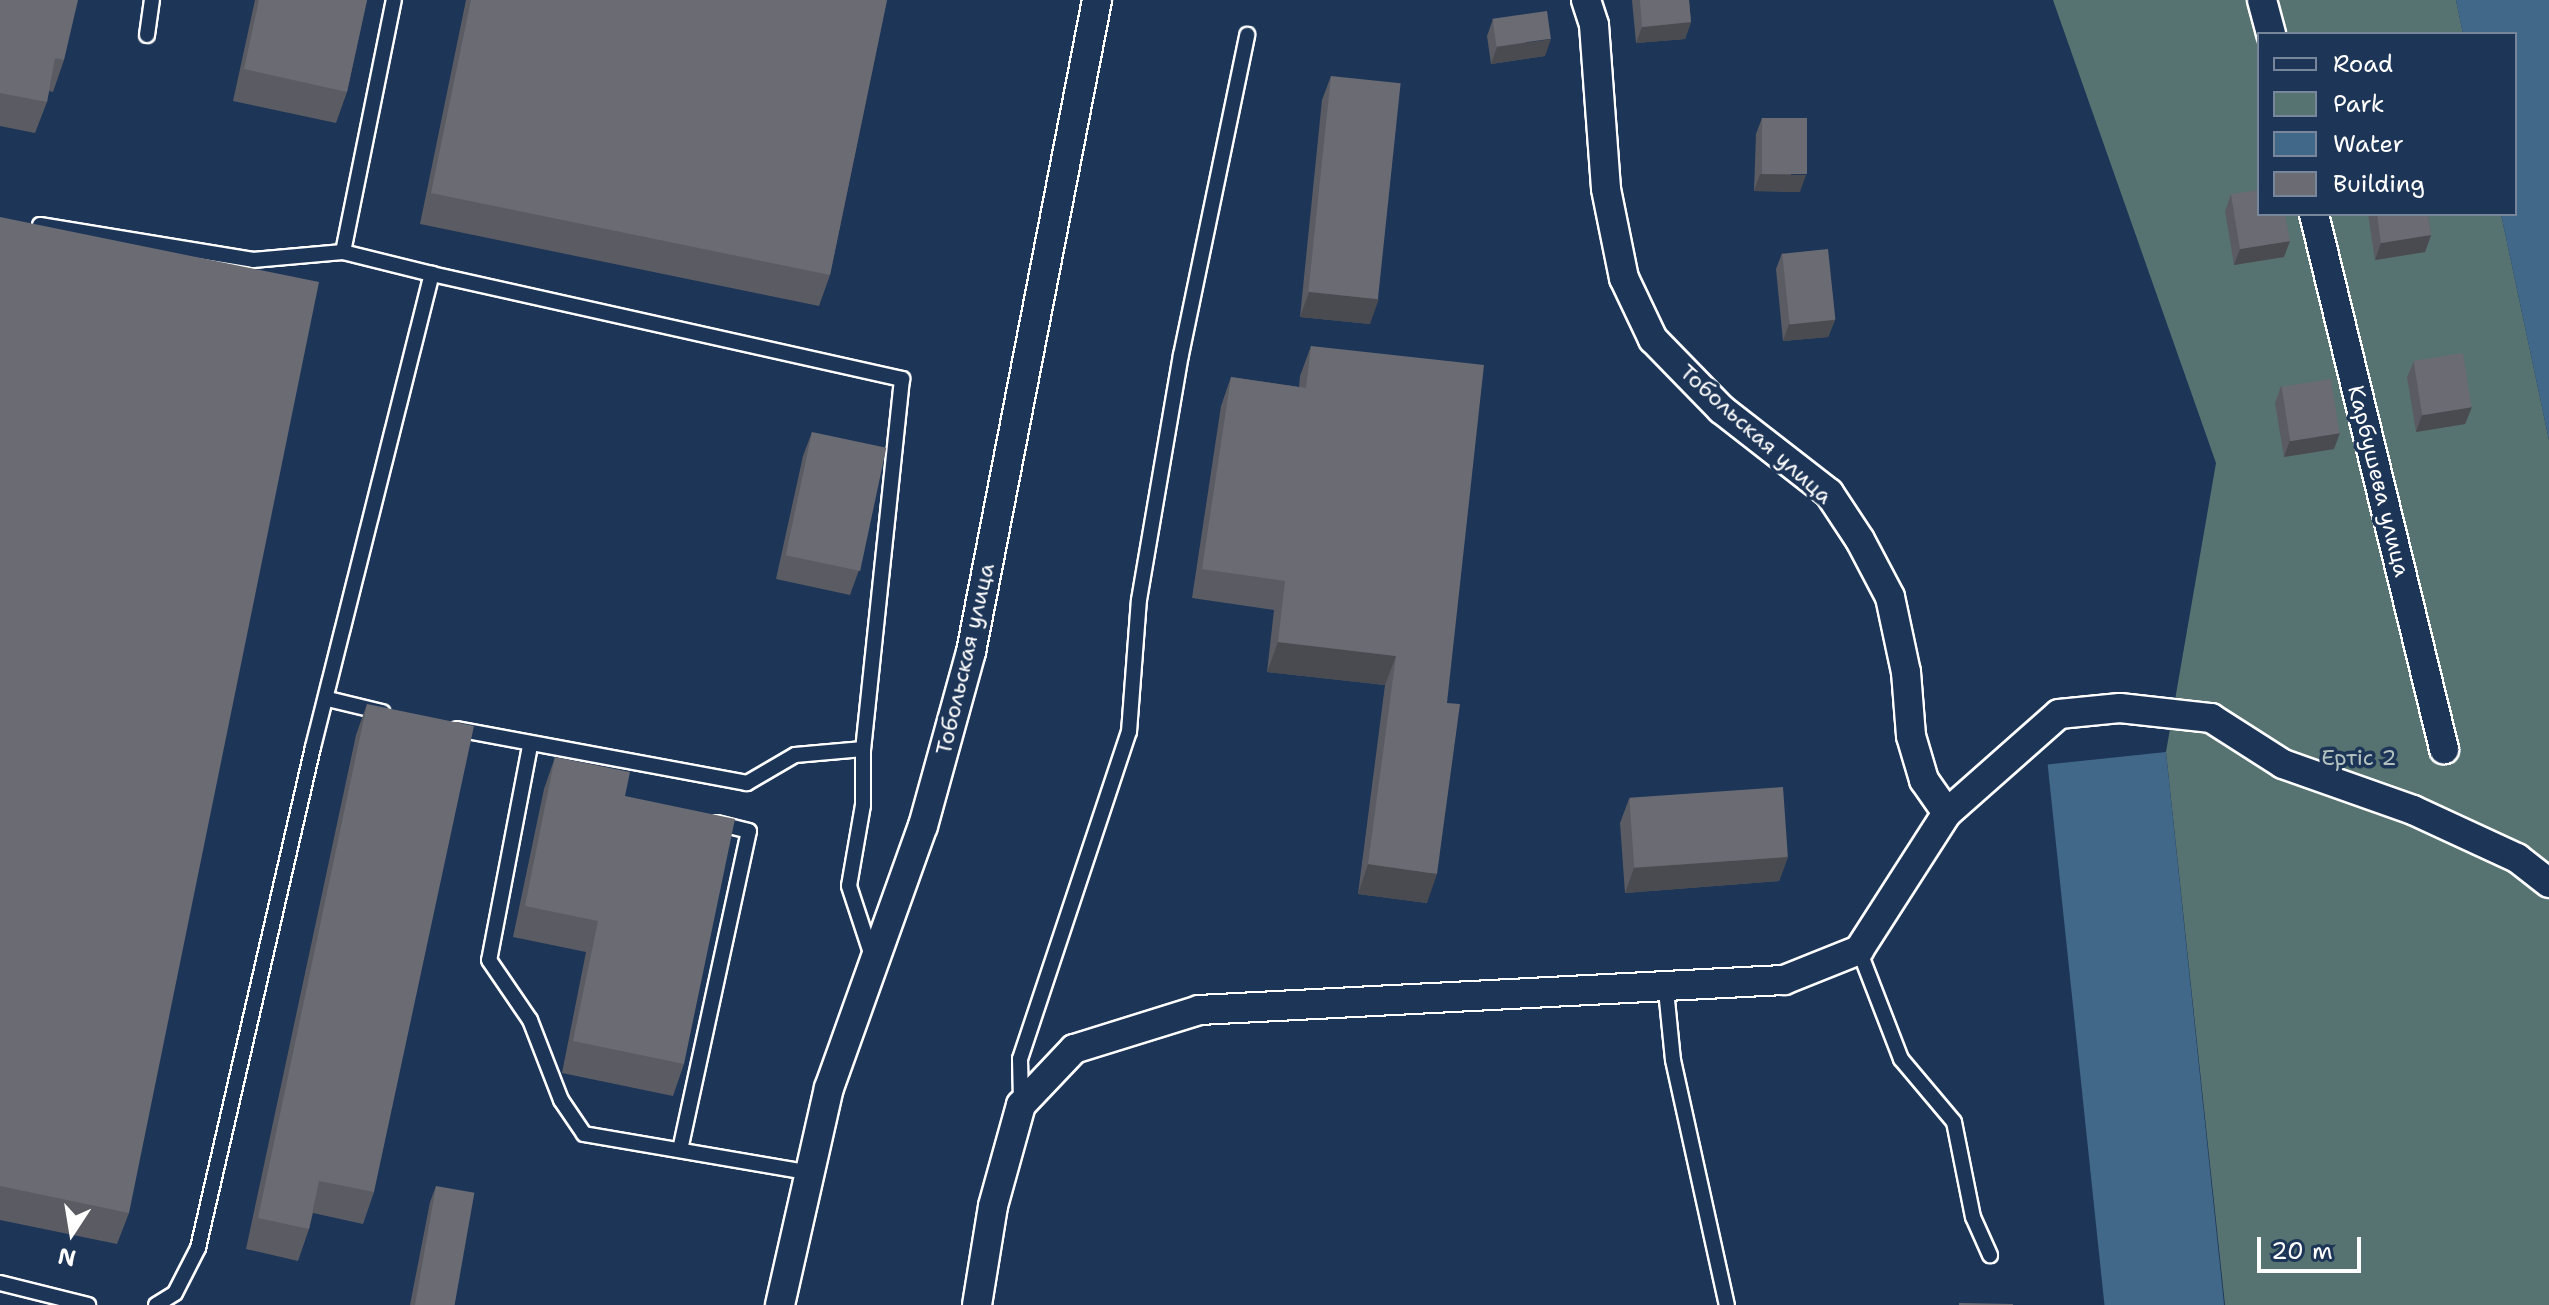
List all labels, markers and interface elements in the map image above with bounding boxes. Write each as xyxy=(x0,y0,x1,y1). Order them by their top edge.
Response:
legend xyxy=(2257,32,2517,216)
text: Road xyxy=(2333,48,2393,80)
text: Park xyxy=(2333,88,2385,120)
text: Water xyxy=(2333,128,2404,160)
text: Building xyxy=(2333,168,2425,200)
street label: Тобольская улица xyxy=(1674,359,1838,509)
street label: Карбушева улица xyxy=(2342,383,2416,579)
street label: Тобольская улица xyxy=(930,561,1000,757)
park label: Ертіс 2 xyxy=(2321,745,2397,771)
north arrow xyxy=(32,1193,112,1273)
scale bar xyxy=(2261,1221,2365,1271)
text: 20 m xyxy=(2271,1235,2333,1267)
text: N xyxy=(55,1241,78,1273)

